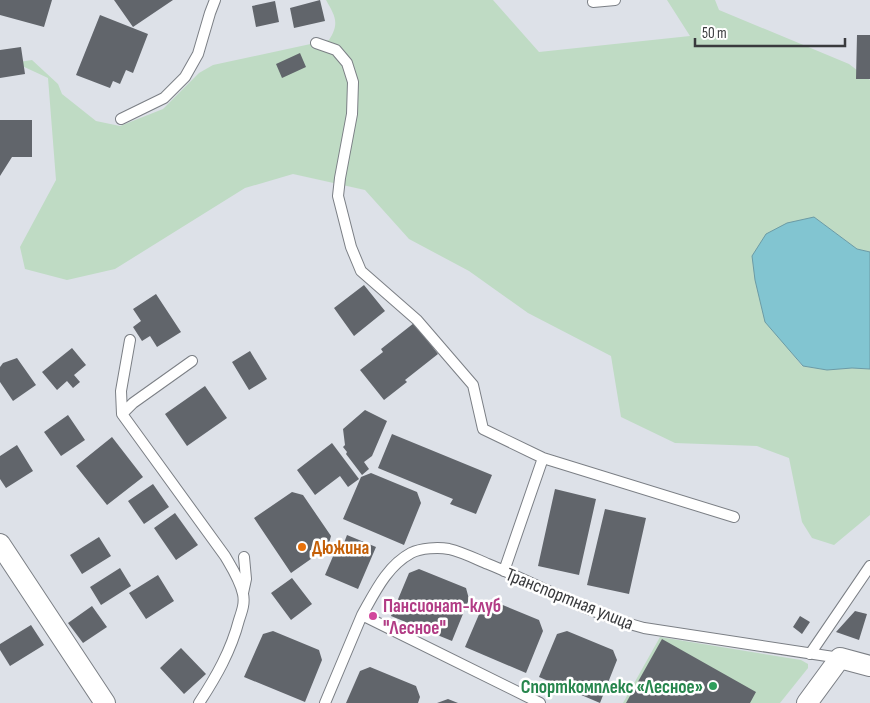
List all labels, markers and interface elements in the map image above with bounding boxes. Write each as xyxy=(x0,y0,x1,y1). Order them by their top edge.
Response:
scale bar xyxy=(695,15,845,47)
text: 50 m xyxy=(702,24,727,43)
place label: Дюжина xyxy=(312,537,369,560)
marker: Дюжина xyxy=(296,541,308,553)
street label: Транспортная улица xyxy=(502,563,637,635)
place label: Пансионат-клуб "Лесное" xyxy=(383,595,501,640)
marker: Пансионат-клуб "Лесное" xyxy=(367,610,379,622)
place label: Спорткомплекс «Лесное» xyxy=(521,676,703,699)
marker: Спорткомплекс «Лесное» xyxy=(707,680,719,692)

